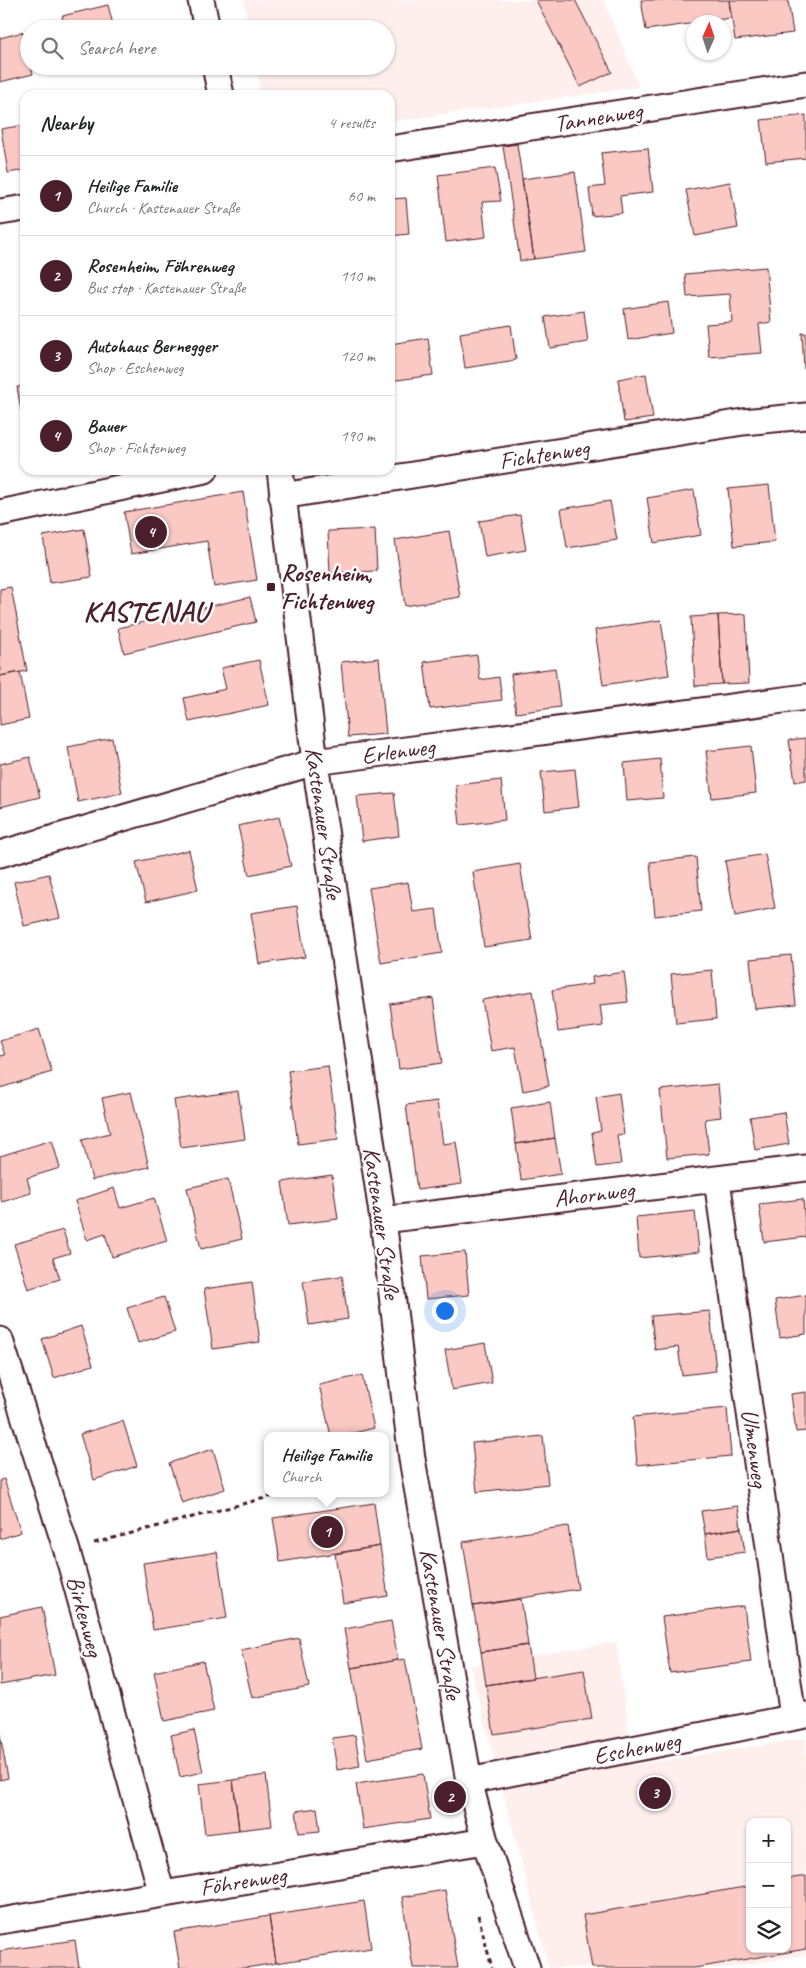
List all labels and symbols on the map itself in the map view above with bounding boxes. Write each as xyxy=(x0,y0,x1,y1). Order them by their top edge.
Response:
north arrow xyxy=(686,15,731,60)
street label: Tannenweg xyxy=(552,95,646,139)
street label: Fichtenweg xyxy=(497,432,592,476)
pin: 4 xyxy=(135,513,167,551)
place label: Rosenheim, Fichtenweg xyxy=(281,558,375,616)
marker: Rosenheim, Fichtenweg xyxy=(265,581,277,593)
district label: KASTENAU xyxy=(83,593,214,630)
street label: Erlenweg xyxy=(360,731,439,771)
street label: Kastenauer Straße xyxy=(299,745,350,903)
street label: Kastenauer Straße xyxy=(357,1145,408,1303)
street label: Ahornweg xyxy=(553,1174,638,1214)
your location xyxy=(432,1298,458,1324)
street label: Ulmenweg xyxy=(735,1407,776,1491)
pin: 1 xyxy=(311,1513,343,1551)
street label: Kastenauer Straße xyxy=(413,1546,469,1704)
street label: Birkenweg xyxy=(60,1573,111,1662)
street label: Eschenweg xyxy=(591,1725,684,1771)
pin: 3 xyxy=(639,1774,671,1812)
pin: 2 xyxy=(434,1778,466,1816)
street label: Föhrenweg xyxy=(198,1859,290,1903)

